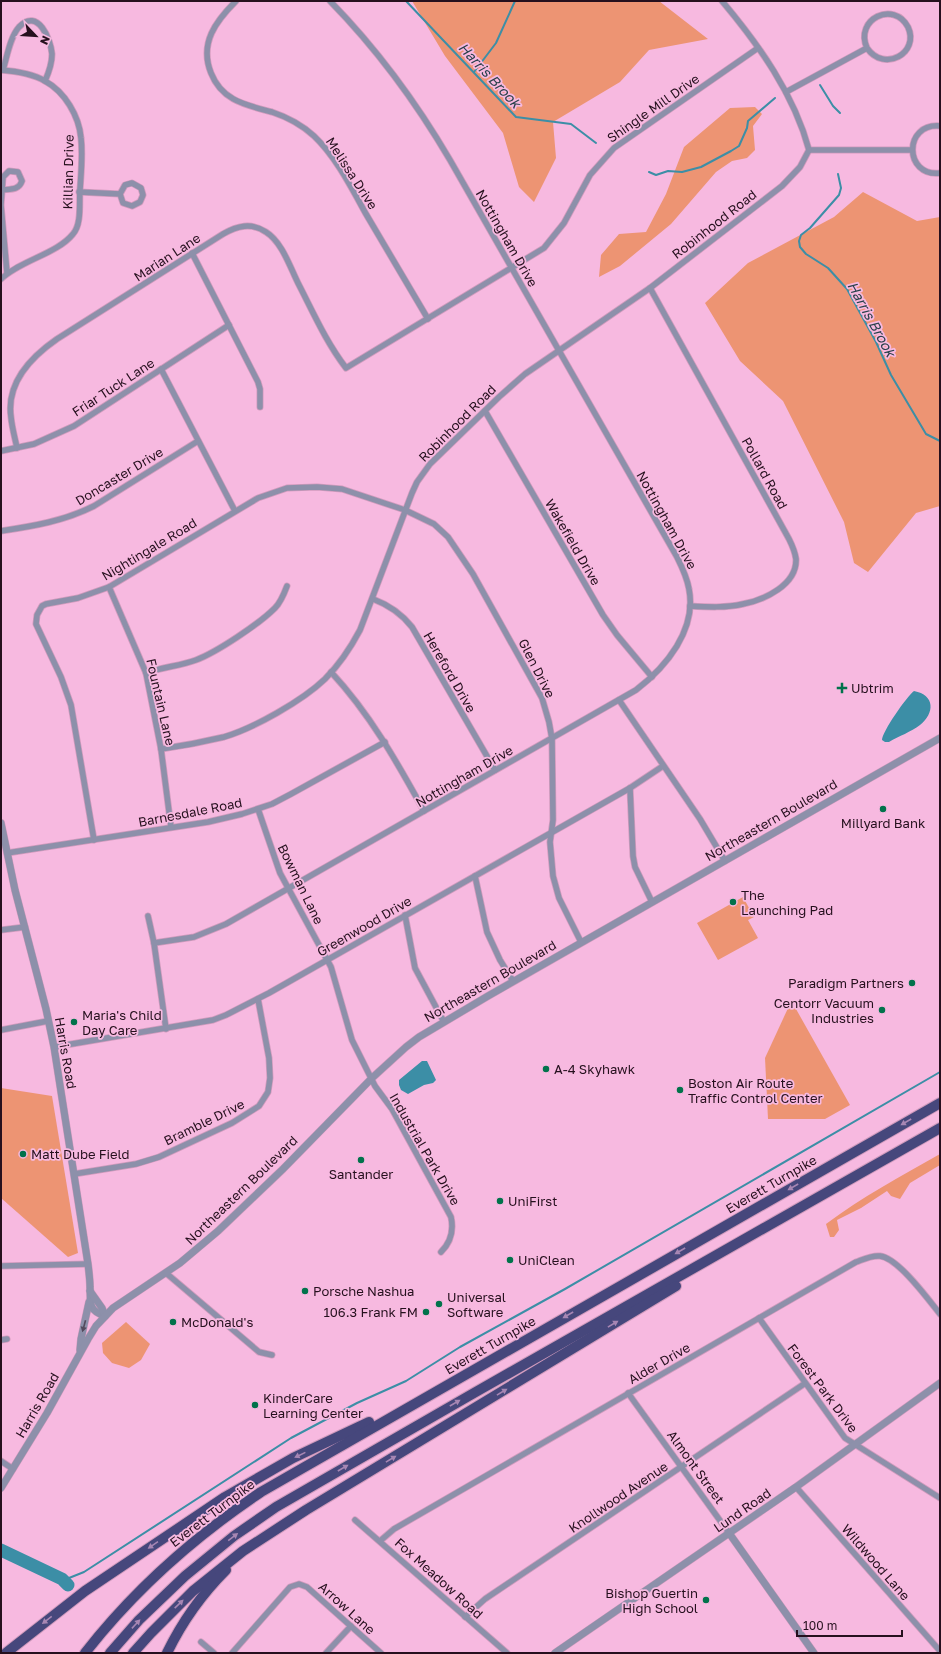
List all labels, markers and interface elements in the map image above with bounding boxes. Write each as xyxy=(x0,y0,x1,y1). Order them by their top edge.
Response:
north arrow xyxy=(16,16,56,56)
text: N xyxy=(38,34,53,47)
water label: Harris Brook xyxy=(455,39,526,113)
street label: Shingle Mill Drive xyxy=(604,70,702,146)
street label: Killian Drive xyxy=(59,134,77,210)
street label: Melissa Drive xyxy=(323,134,381,212)
street label: Nottingham Drive xyxy=(473,186,541,290)
street label: Robinhood Road xyxy=(669,186,759,262)
street label: Marian Lane xyxy=(131,230,203,284)
water label: Harris Brook xyxy=(844,278,901,361)
street label: Friar Tuck Lane xyxy=(69,354,157,420)
street label: Robinhood Road xyxy=(415,381,499,465)
street label: Pollard Road xyxy=(739,434,791,512)
street label: Doncaster Drive xyxy=(72,444,166,508)
street label: Nottingham Drive xyxy=(633,468,701,572)
street label: Wakefield Drive xyxy=(542,496,604,588)
street label: Nightingale Road xyxy=(99,514,199,584)
street label: Hereford Drive xyxy=(420,629,480,715)
street label: Glen Drive xyxy=(515,636,559,700)
street label: Fountain Lane xyxy=(143,657,179,747)
place label: Ubtrim xyxy=(851,680,894,696)
marker: Ubtrim xyxy=(836,682,848,694)
street label: Nottingham Drive xyxy=(412,742,516,810)
street label: Northeastern Boulevard xyxy=(702,776,840,864)
street label: Barnesdale Road xyxy=(137,794,243,830)
marker: Millyard Bank xyxy=(878,804,888,814)
place label: Millyard Bank xyxy=(841,815,926,831)
street label: Bowman Lane xyxy=(275,841,327,927)
place label: The Launching Pad xyxy=(741,887,833,918)
street label: Greenwood Drive xyxy=(314,892,414,960)
marker: The Launching Pad xyxy=(728,897,738,907)
street label: Northeastern Boulevard xyxy=(421,937,559,1025)
place label: Paradigm Partners xyxy=(788,975,904,991)
marker: Paradigm Partners xyxy=(907,978,917,988)
place label: Centorr Vacuum Industries xyxy=(774,995,874,1026)
marker: Centorr Vacuum Industries xyxy=(877,1005,887,1015)
place label: Maria's Child Day Care xyxy=(82,1007,162,1038)
street label: Harris Road xyxy=(52,1016,80,1090)
marker: Maria's Child Day Care xyxy=(69,1017,79,1027)
place label: A-4 Skyhawk xyxy=(554,1061,636,1077)
marker: A-4 Skyhawk xyxy=(541,1064,551,1074)
place label: Boston Air Route Traffic Control Center xyxy=(688,1075,823,1106)
marker: Boston Air Route Traffic Control Center xyxy=(675,1085,685,1095)
street label: Industrial Park Drive xyxy=(386,1090,464,1208)
street label: Bramble Drive xyxy=(161,1096,247,1148)
one-way arrow xyxy=(900,1119,912,1125)
street label: Northeastern Boulevard xyxy=(182,1132,300,1248)
place label: Matt Dube Field xyxy=(31,1146,129,1162)
marker: Matt Dube Field xyxy=(18,1149,28,1159)
street label: Everett Turnpike xyxy=(723,1151,819,1217)
marker: Santander xyxy=(356,1155,366,1165)
place label: Santander xyxy=(329,1166,393,1182)
one-way arrow xyxy=(787,1183,799,1190)
place label: UniFirst xyxy=(508,1193,557,1209)
marker: UniFirst xyxy=(495,1196,505,1206)
one-way arrow xyxy=(674,1248,686,1254)
place label: UniClean xyxy=(518,1252,575,1268)
marker: UniClean xyxy=(505,1255,515,1265)
place label: Porsche Nashua xyxy=(313,1283,414,1299)
marker: Porsche Nashua xyxy=(300,1286,310,1296)
place label: Universal Software xyxy=(447,1289,506,1320)
marker: Universal Software xyxy=(434,1299,444,1309)
place label: 106.3 Frank FM xyxy=(323,1304,418,1320)
marker: 106.3 Frank FM xyxy=(421,1307,431,1317)
street label: Everett Turnpike xyxy=(442,1312,538,1378)
one-way arrow xyxy=(562,1312,573,1319)
place label: McDonald's xyxy=(181,1314,253,1330)
marker: McDonald's xyxy=(168,1317,178,1327)
one-way arrow xyxy=(608,1320,618,1328)
one-way arrow xyxy=(81,1321,87,1333)
street label: Alder Drive xyxy=(625,1339,693,1387)
street label: Forest Park Drive xyxy=(784,1341,862,1435)
street label: Harris Road xyxy=(12,1369,62,1441)
one-way arrow xyxy=(496,1388,508,1395)
place label: KinderCare Learning Center xyxy=(263,1390,363,1421)
marker: KinderCare Learning Center xyxy=(250,1400,260,1410)
one-way arrow xyxy=(450,1400,461,1407)
street label: Almont Street xyxy=(664,1427,728,1507)
one-way arrow xyxy=(294,1452,305,1458)
one-way arrow xyxy=(385,1455,397,1462)
street label: Knollwood Avenue xyxy=(565,1458,671,1536)
one-way arrow xyxy=(337,1464,349,1471)
street label: Everett Turnpike xyxy=(166,1476,258,1550)
street label: Lund Road xyxy=(710,1484,774,1536)
street label: Wildwood Lane xyxy=(839,1521,913,1603)
one-way arrow xyxy=(227,1533,238,1541)
street label: Fox Meadow Road xyxy=(392,1534,486,1622)
one-way arrow xyxy=(148,1541,158,1549)
street label: Arrow Lane xyxy=(315,1578,379,1638)
place label: Bishop Guertin High School xyxy=(605,1585,698,1616)
marker: Bishop Guertin High School xyxy=(701,1595,711,1605)
one-way arrow xyxy=(174,1600,184,1609)
scale bar xyxy=(797,1612,902,1638)
one-way arrow xyxy=(42,1616,53,1625)
text: 100 m xyxy=(803,1618,837,1633)
one-way arrow xyxy=(131,1619,141,1629)

